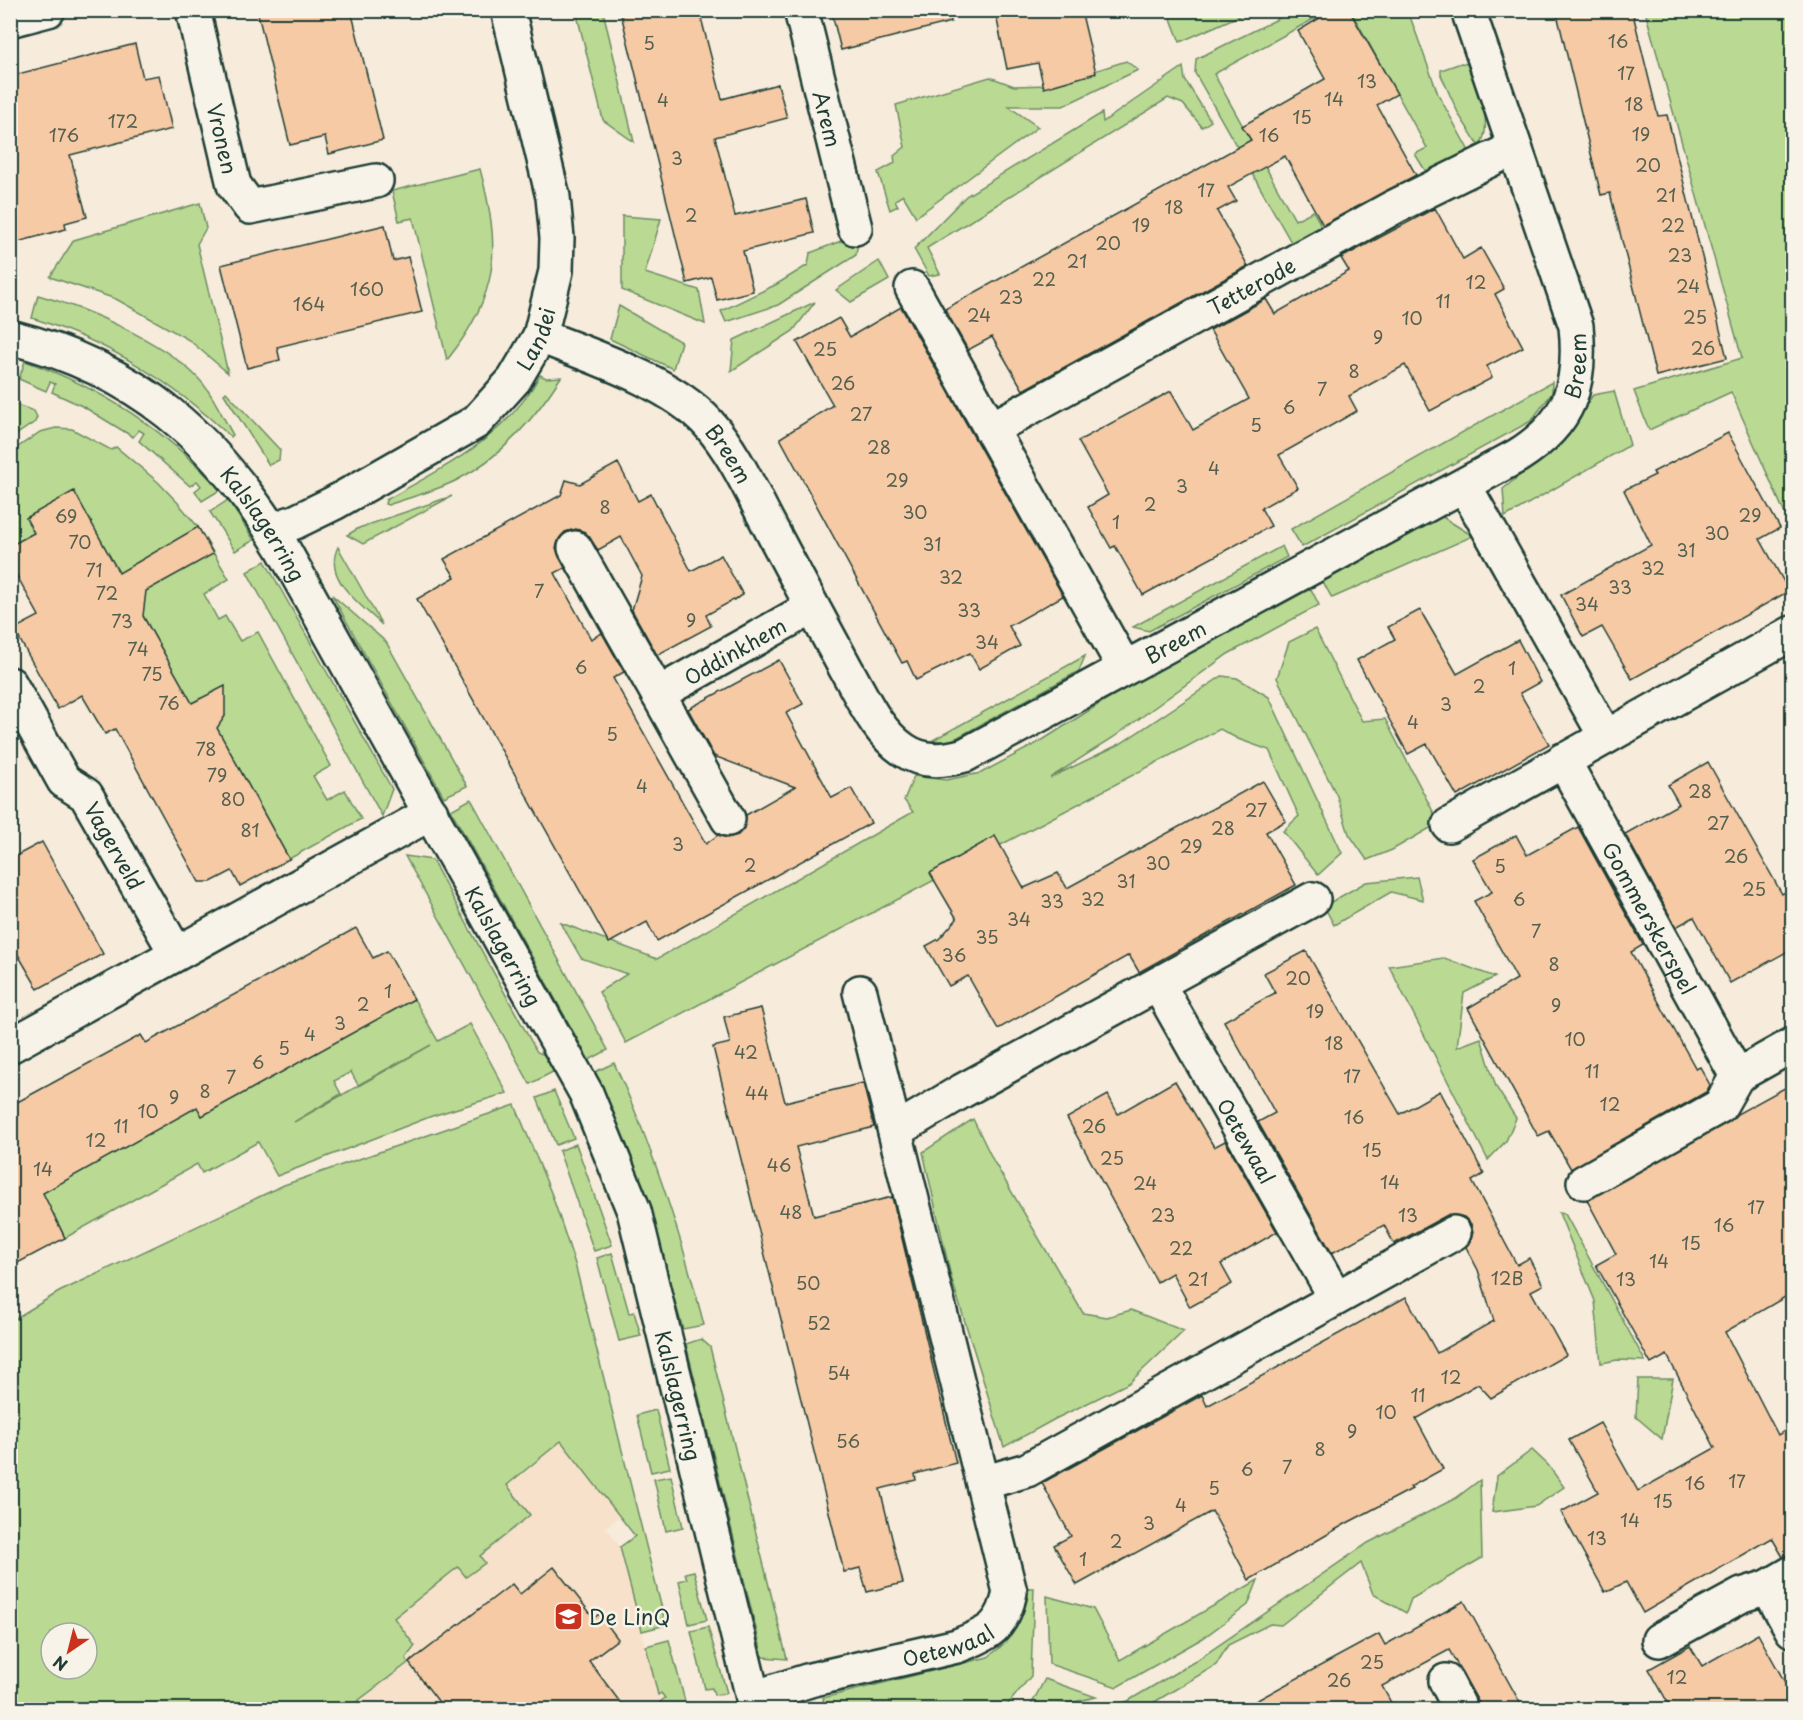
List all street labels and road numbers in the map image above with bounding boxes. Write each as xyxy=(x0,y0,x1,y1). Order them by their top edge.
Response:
street label: Arem xyxy=(806,87,850,150)
street label: Vronen xyxy=(199,100,247,177)
street label: Tetterode xyxy=(1201,249,1301,323)
street label: Landei xyxy=(507,304,563,376)
street label: Breem xyxy=(1555,332,1594,403)
street label: Breem xyxy=(698,416,761,489)
street label: Kalslagerring xyxy=(214,459,314,587)
street label: Oddinkhem xyxy=(677,609,792,692)
street label: Breem xyxy=(1138,611,1212,671)
street label: Vagerveld xyxy=(77,795,152,895)
street label: Gommerskerspel xyxy=(1595,836,1705,1000)
street label: Kalslagerring xyxy=(458,880,550,1012)
street label: Oetewaal xyxy=(1210,1092,1284,1190)
street label: Kalslagerring xyxy=(648,1327,710,1464)
street label: Oetewaal xyxy=(899,1616,1001,1674)

